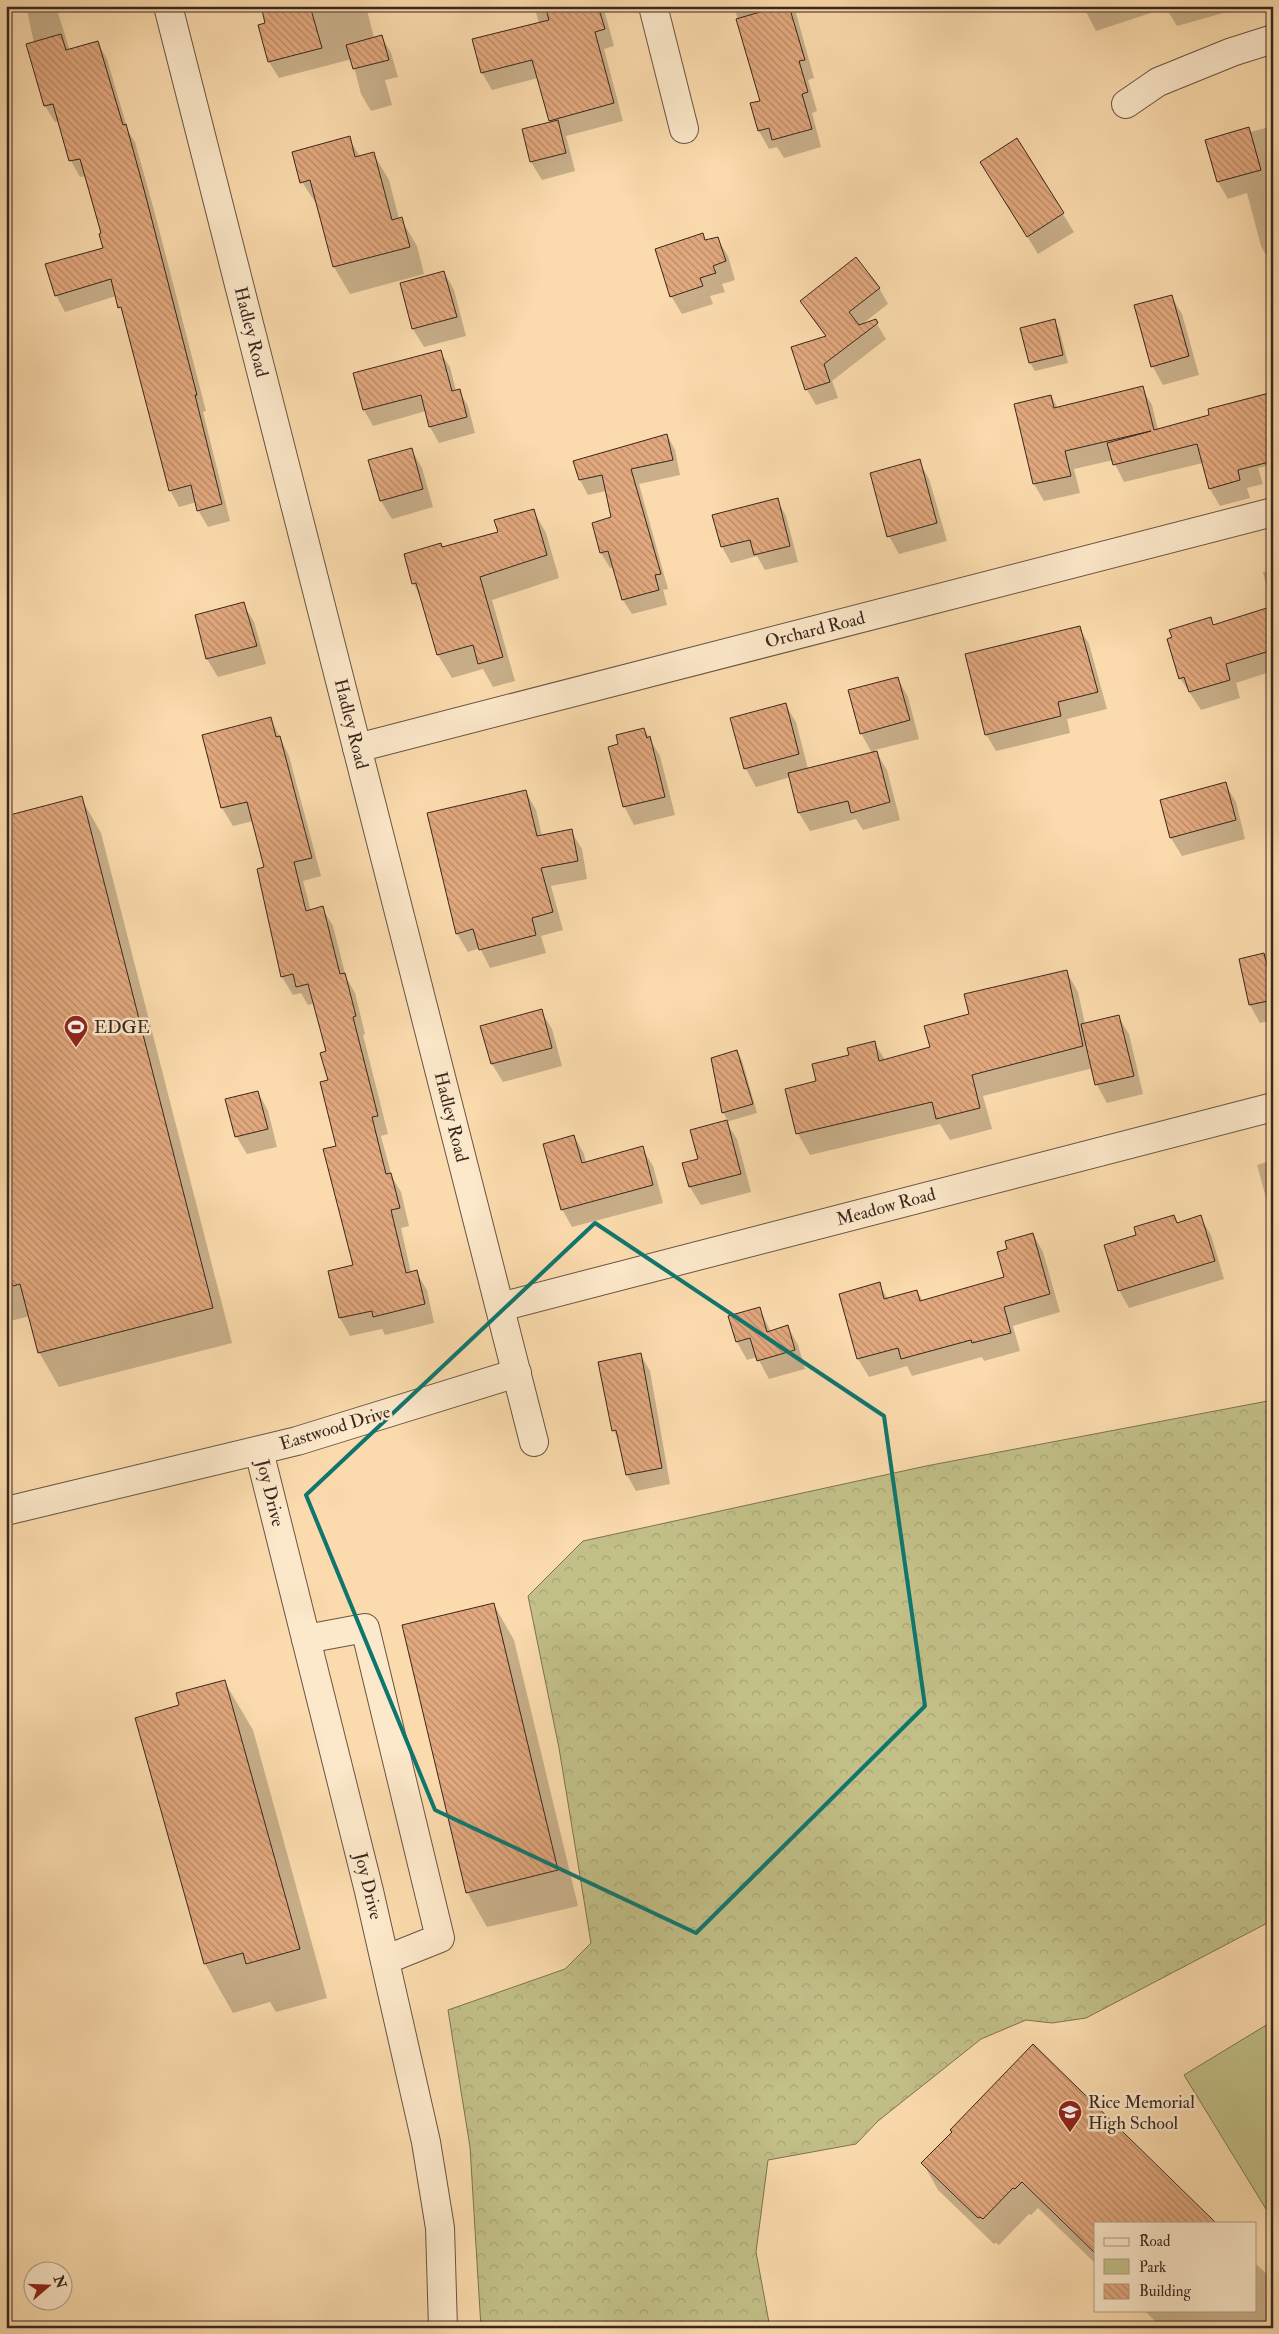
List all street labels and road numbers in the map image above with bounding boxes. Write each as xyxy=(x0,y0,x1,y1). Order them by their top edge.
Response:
street label: Hadley Road xyxy=(229,284,273,380)
street label: Orchard Road xyxy=(763,606,868,654)
street label: Hadley Road xyxy=(329,676,373,772)
street label: Hadley Road xyxy=(429,1069,473,1165)
street label: Meadow Road xyxy=(834,1183,938,1231)
street label: Eastwood Drive xyxy=(277,1400,394,1456)
street label: Joy Drive xyxy=(250,1456,290,1529)
street label: Joy Drive xyxy=(348,1849,388,1922)

